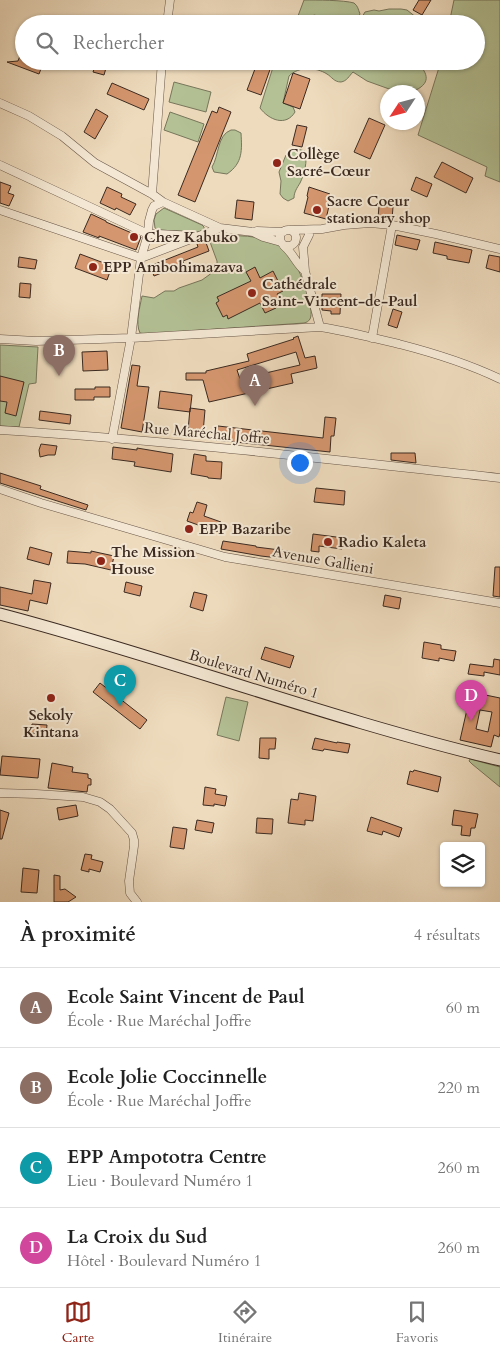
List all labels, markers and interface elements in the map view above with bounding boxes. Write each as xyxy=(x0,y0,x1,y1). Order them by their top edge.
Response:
search box xyxy=(15,15,485,70)
icon: search xyxy=(33,29,61,57)
text: Rechercher xyxy=(73,30,164,56)
north arrow xyxy=(380,85,425,130)
place label: Collège Sacré-Cœur xyxy=(287,144,371,181)
marker: Collège Sacré-Cœur xyxy=(271,157,283,169)
place label: Sacre Coeur stationary shop xyxy=(327,191,431,228)
marker: Sacre Coeur stationary shop xyxy=(311,204,323,216)
place label: Chez Kabuko xyxy=(144,227,238,247)
marker: Chez Kabuko xyxy=(128,231,140,243)
place label: EPP Ambohimazava xyxy=(103,257,244,277)
marker: EPP Ambohimazava xyxy=(87,261,99,273)
place label: Cathédrale Saint-Vincent-de-Paul xyxy=(262,274,418,311)
marker: Cathédrale Saint-Vincent-de-Paul xyxy=(246,287,258,299)
pin: B xyxy=(43,335,75,376)
pin: A xyxy=(239,365,271,406)
street label: Rue Maréchal Joffre xyxy=(143,418,271,448)
your location xyxy=(287,450,313,476)
place label: EPP Bazaribe xyxy=(199,519,291,539)
marker: EPP Bazaribe xyxy=(183,523,195,535)
place label: Radio Kaleta xyxy=(338,532,427,552)
marker: Radio Kaleta xyxy=(322,536,334,548)
street label: Avenue Gallieni xyxy=(271,541,375,579)
place label: The Mission House xyxy=(111,542,196,579)
marker: The Mission House xyxy=(95,555,107,567)
street label: Boulevard Numéro 1 xyxy=(187,645,321,703)
pin: C xyxy=(104,665,136,706)
pin: D xyxy=(455,680,487,721)
marker: Sekoly Kintana xyxy=(45,692,57,704)
place label: Sekoly Kintana xyxy=(23,705,79,742)
map controls xyxy=(440,842,485,887)
button: layers xyxy=(440,842,485,887)
text: À proximité xyxy=(20,920,136,949)
text: 4 résultats xyxy=(414,924,480,946)
text: Ecole Saint Vincent de Paul xyxy=(67,984,305,1010)
text: A xyxy=(30,997,42,1019)
text: 60 m xyxy=(446,997,480,1019)
text: École · Rue Maréchal Joffre xyxy=(67,1010,251,1032)
text: Ecole Jolie Coccinnelle xyxy=(67,1064,267,1090)
text: B xyxy=(30,1077,42,1099)
text: 220 m xyxy=(438,1077,480,1099)
text: École · Rue Maréchal Joffre xyxy=(67,1090,251,1112)
text: EPP Ampototra Centre xyxy=(67,1144,267,1170)
text: C xyxy=(30,1157,42,1179)
text: 260 m xyxy=(438,1157,480,1179)
text: Lieu · Boulevard Numéro 1 xyxy=(67,1170,253,1192)
text: La Croix du Sud xyxy=(67,1224,207,1250)
text: D xyxy=(29,1237,43,1259)
text: 260 m xyxy=(438,1237,480,1259)
text: Hôtel · Boulevard Numéro 1 xyxy=(67,1250,262,1272)
tab: Carte xyxy=(62,1298,94,1347)
tab: Itinéraire xyxy=(218,1298,272,1347)
tab: Favoris xyxy=(396,1298,438,1347)

